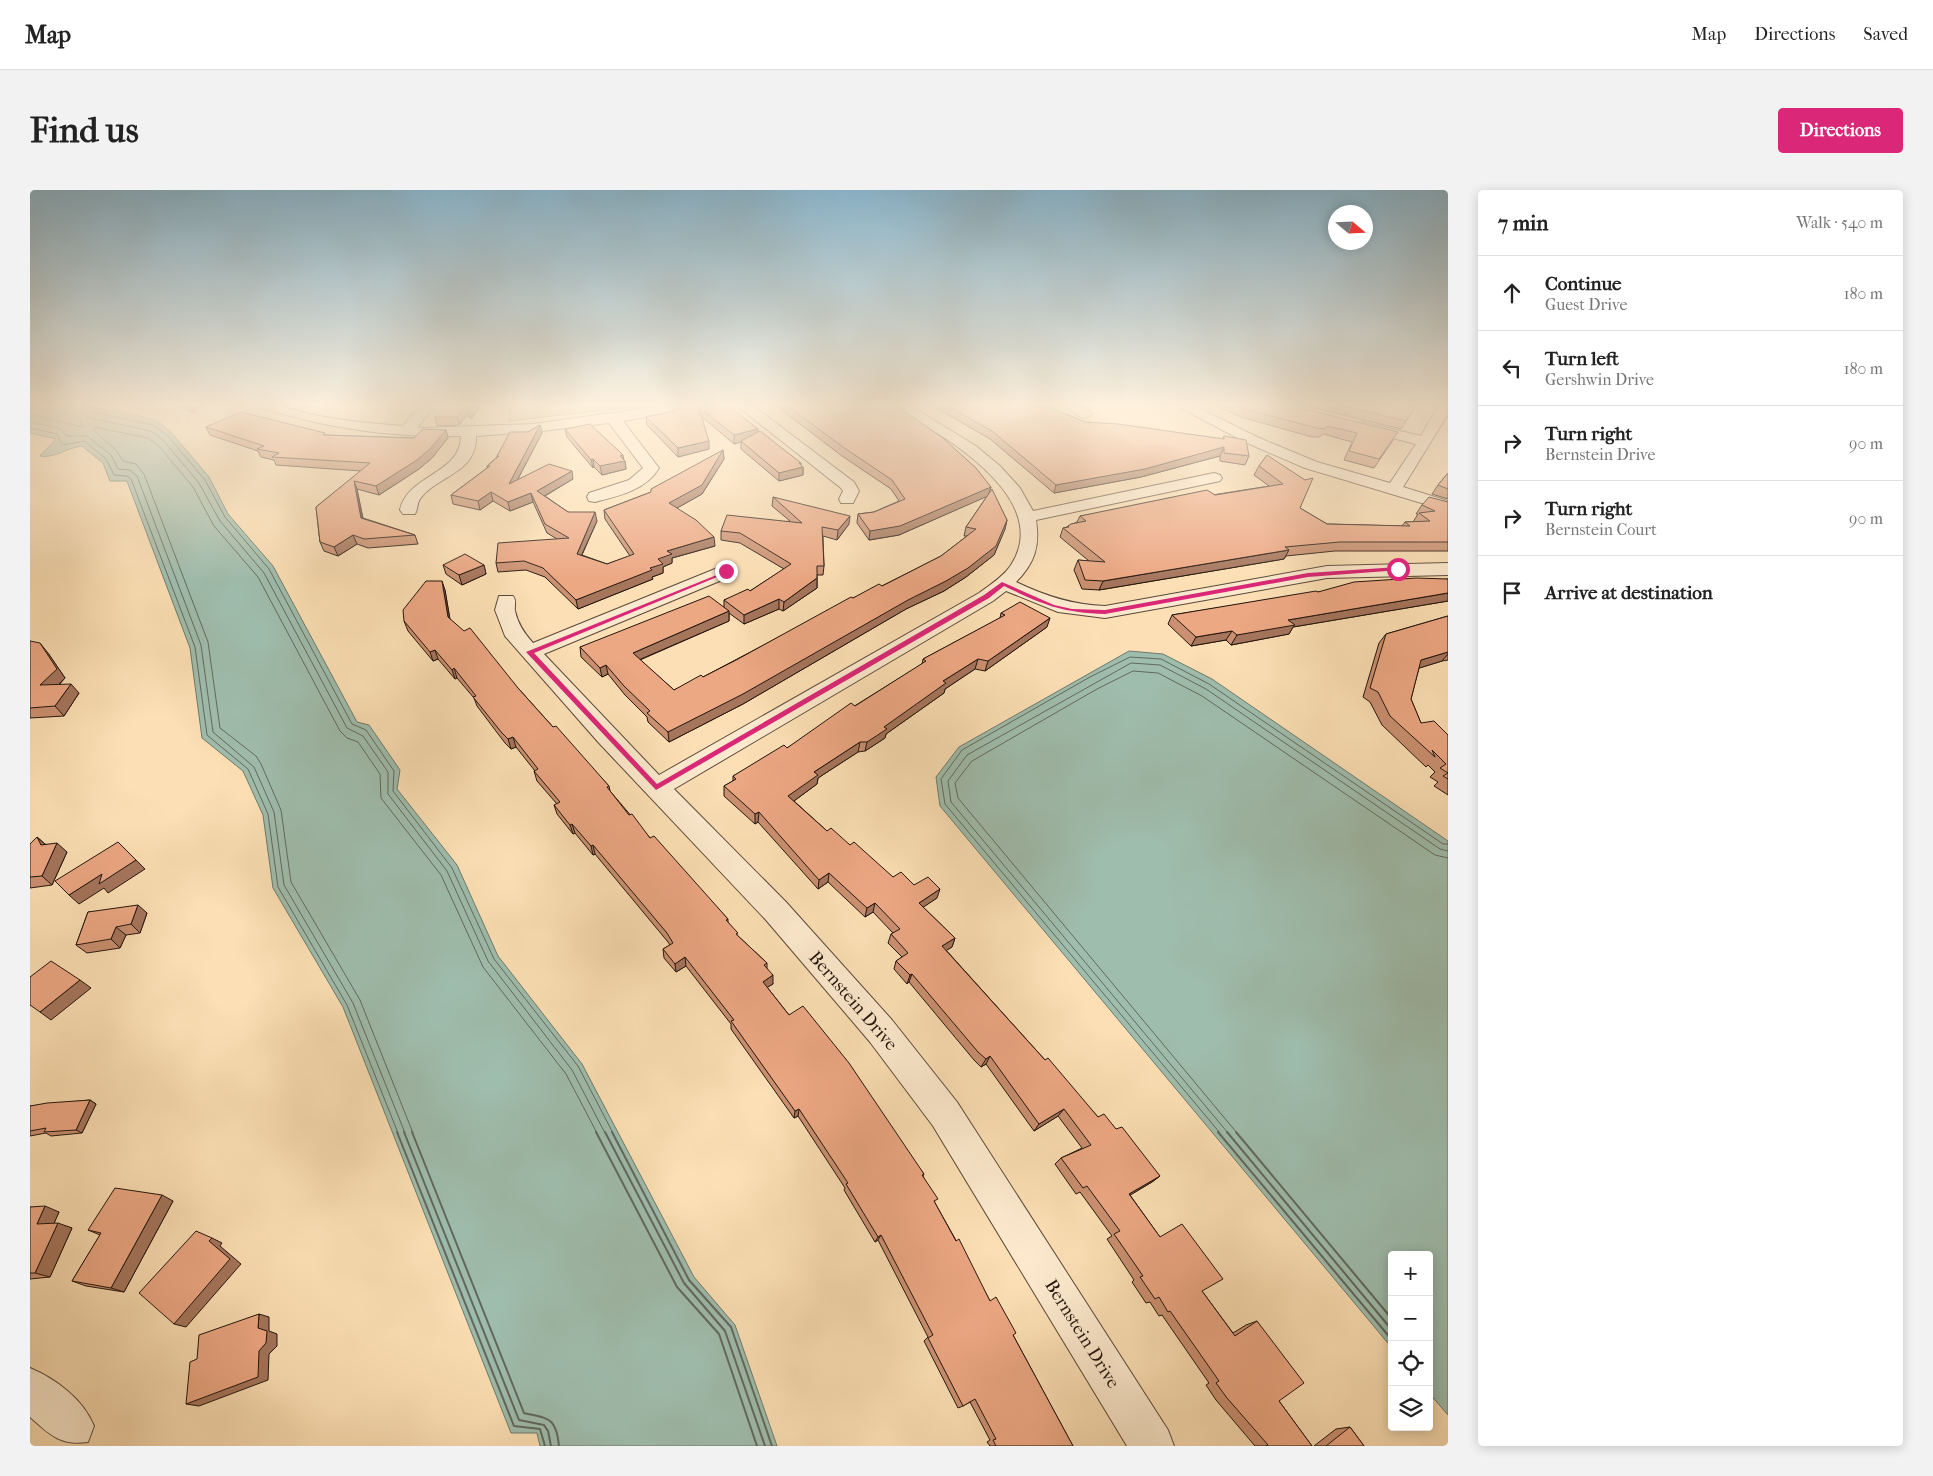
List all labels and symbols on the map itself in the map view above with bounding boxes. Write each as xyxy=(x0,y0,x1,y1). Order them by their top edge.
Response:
north arrow xyxy=(1328,205,1373,250)
route start xyxy=(1387,558,1410,581)
route end xyxy=(715,560,738,583)
street label: Bernstein Drive xyxy=(804,947,902,1055)
street label: Bernstein Drive xyxy=(1040,1276,1124,1392)

